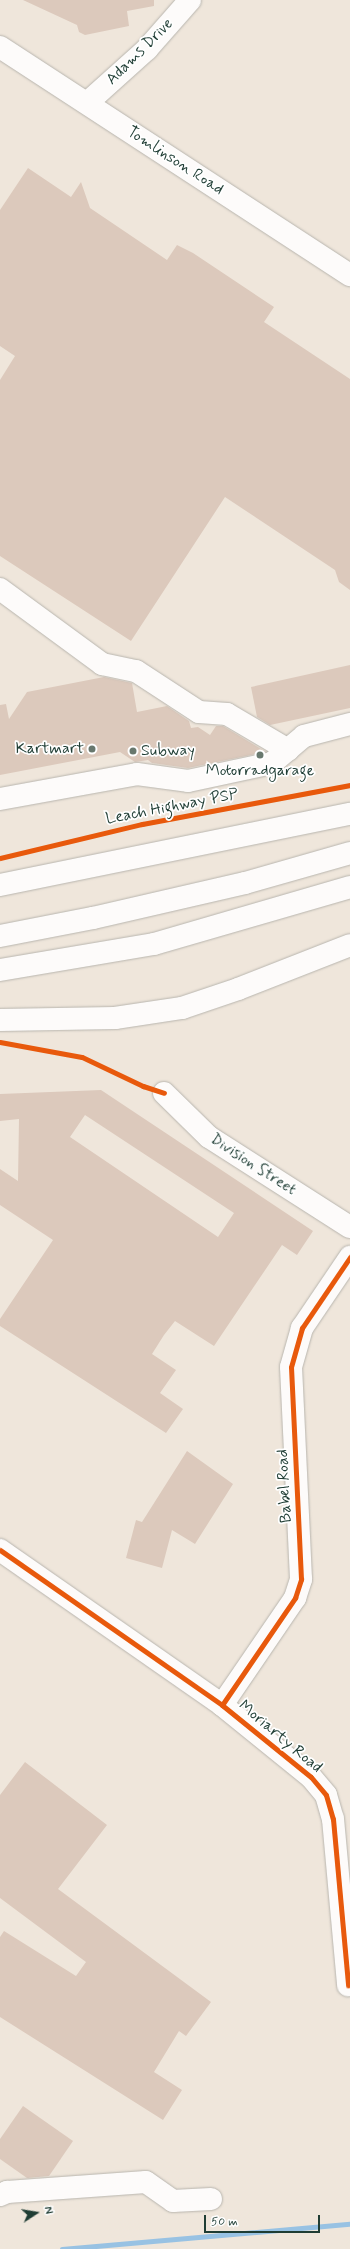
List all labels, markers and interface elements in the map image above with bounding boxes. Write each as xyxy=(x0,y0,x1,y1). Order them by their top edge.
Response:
street label: Adams Drive xyxy=(103,15,177,89)
street label: Tomlinson Road xyxy=(124,123,226,199)
place label: Kartmart xyxy=(16,739,84,759)
place label: Subway xyxy=(141,741,195,761)
marker: Kartmart xyxy=(87,744,97,754)
marker: Subway xyxy=(128,746,138,756)
marker: Motorradgarage xyxy=(255,750,265,760)
place label: Motorradgarage xyxy=(206,761,314,781)
street label: Leach Highway PSP xyxy=(104,785,240,829)
street label: Division Street xyxy=(205,1129,301,1201)
street label: Babel Road xyxy=(273,1448,297,1524)
street label: Moriarty Road xyxy=(235,1697,325,1777)
north arrow xyxy=(16,2193,56,2233)
text: N xyxy=(40,2205,55,2216)
scale bar xyxy=(206,2207,322,2233)
text: 50 m xyxy=(211,2214,238,2230)

